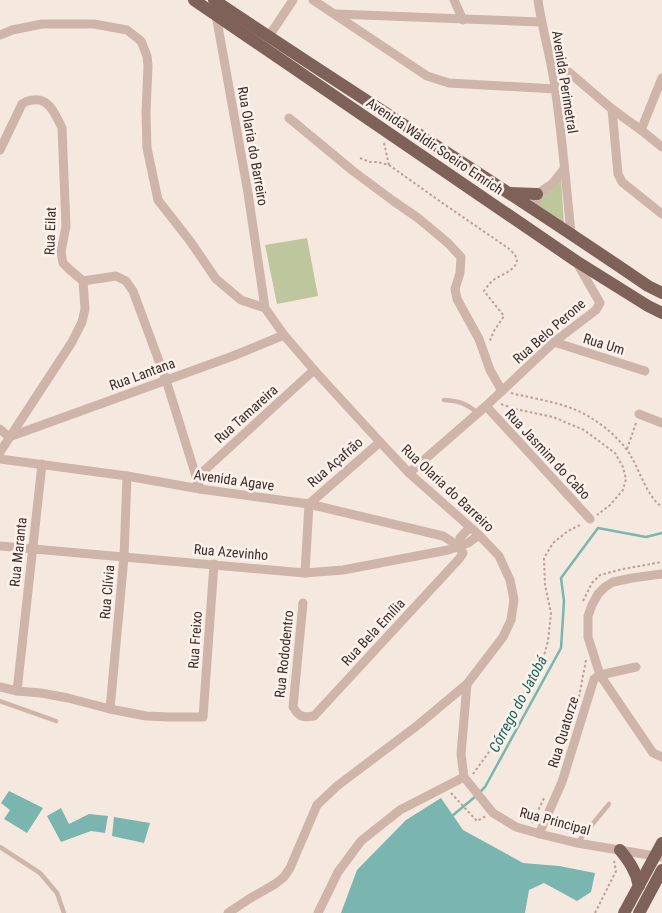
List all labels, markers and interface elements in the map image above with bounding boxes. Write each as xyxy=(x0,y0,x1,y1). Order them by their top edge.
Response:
street label: Avenida Perimetral xyxy=(549,29,581,135)
street label: Rua Olaria do Barreiro xyxy=(235,85,271,207)
street label: Avenida Waldir Soeiro Emrich xyxy=(364,94,506,198)
street label: Rua Eilat xyxy=(41,207,59,255)
street label: Rua Belo Perone xyxy=(510,295,589,367)
street label: Rua Um xyxy=(581,330,627,358)
street label: Rua Lantana xyxy=(107,355,177,393)
street label: Rua Tamareira xyxy=(211,382,281,446)
street label: Rua Jasmim do Cabo xyxy=(502,406,594,502)
street label: Rua Açafrão xyxy=(304,434,366,490)
street label: Rua Olaria do Barreiro xyxy=(398,441,498,535)
street label: Avenida Agave xyxy=(193,466,276,494)
street label: Rua Maranta xyxy=(6,516,30,588)
street label: Rua Azevinho xyxy=(193,541,269,563)
street label: Rua Clívia xyxy=(97,564,117,620)
street label: Rua Bela Emília xyxy=(338,595,408,669)
street label: Rua Rododentro xyxy=(271,609,297,699)
street label: Rua Freixo xyxy=(185,611,205,669)
water label: Córrego do Jatobá xyxy=(485,652,551,755)
street label: Rua Quatorze xyxy=(545,694,582,770)
street label: Rua Principal xyxy=(518,804,592,838)

